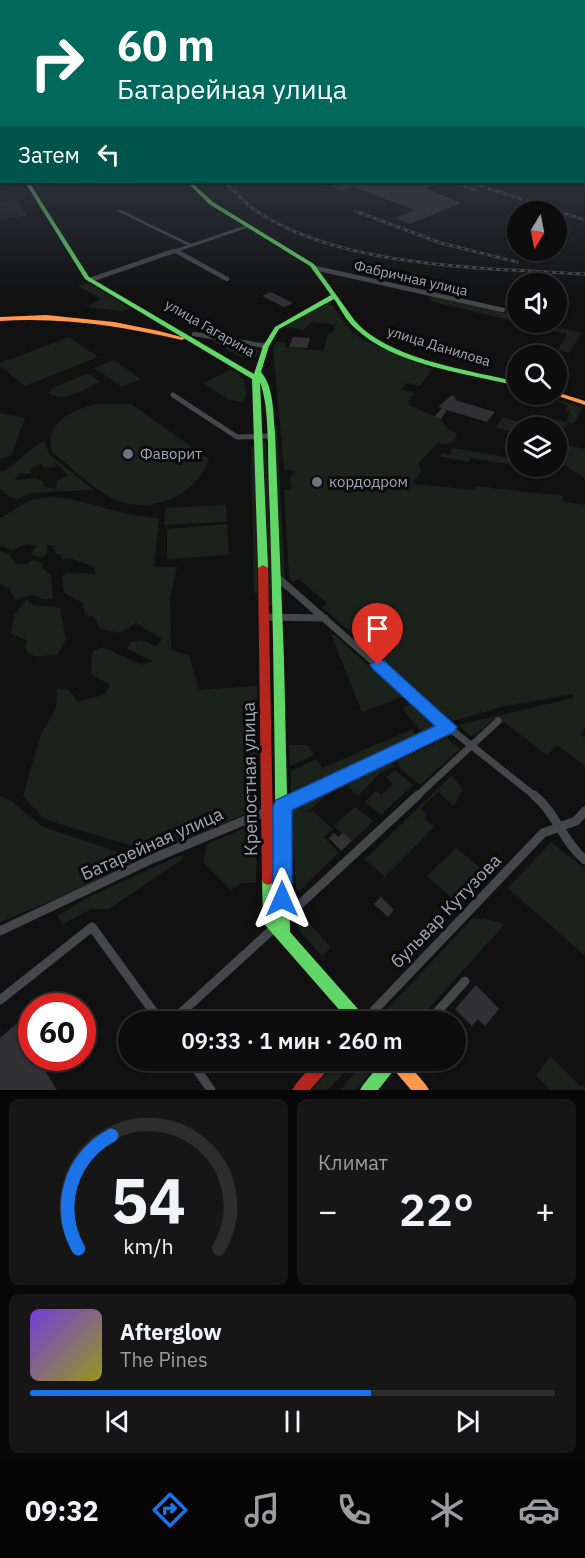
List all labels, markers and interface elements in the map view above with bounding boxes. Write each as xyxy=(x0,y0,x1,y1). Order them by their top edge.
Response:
text: 60 m xyxy=(117,18,215,73)
icon: right xyxy=(18,24,96,102)
text: Батарейная улица xyxy=(117,71,347,106)
icon: left xyxy=(92,138,125,171)
text: Затем xyxy=(18,140,80,169)
north arrow xyxy=(507,201,567,261)
map controls xyxy=(507,201,567,477)
street label: Фабричная улица xyxy=(352,256,470,300)
button: sound xyxy=(507,273,567,333)
street label: улица Гагарина xyxy=(162,295,259,361)
street label: улица Данилова xyxy=(385,322,493,370)
button: search xyxy=(507,345,567,405)
button: layers xyxy=(507,417,567,477)
place label: Фаворит xyxy=(140,444,202,463)
marker: Фаворит xyxy=(121,447,135,461)
place label: кордодром xyxy=(329,472,408,491)
marker: кордодром xyxy=(310,475,324,489)
pin xyxy=(352,603,403,665)
icon: arrive xyxy=(361,612,394,645)
street label: Крепостная улица xyxy=(237,701,262,856)
street label: Батарейная улица xyxy=(77,802,227,885)
street label: бульвар Кутузова xyxy=(385,849,506,972)
position arrow xyxy=(250,867,314,931)
speed limit sign: 60 xyxy=(18,993,96,1071)
text: 09:33 · 1 мин · 260 m xyxy=(181,1026,403,1055)
text: Климат xyxy=(318,1149,388,1176)
text: 54 xyxy=(111,1159,186,1240)
text: 22° xyxy=(399,1180,474,1238)
text: − xyxy=(318,1189,338,1232)
text: + xyxy=(535,1189,555,1232)
text: km/h xyxy=(123,1232,174,1260)
text: Afterglow xyxy=(120,1317,222,1346)
text: The Pines xyxy=(120,1346,208,1373)
icon: previous xyxy=(101,1405,134,1438)
icon: pause xyxy=(276,1405,309,1438)
icon: next xyxy=(451,1405,484,1438)
icon: directions xyxy=(149,1489,191,1531)
icon: music xyxy=(241,1489,283,1531)
icon: phone xyxy=(333,1489,375,1531)
icon: climate xyxy=(426,1489,468,1531)
icon: car xyxy=(518,1489,560,1531)
text: 09:32 xyxy=(25,1493,99,1528)

